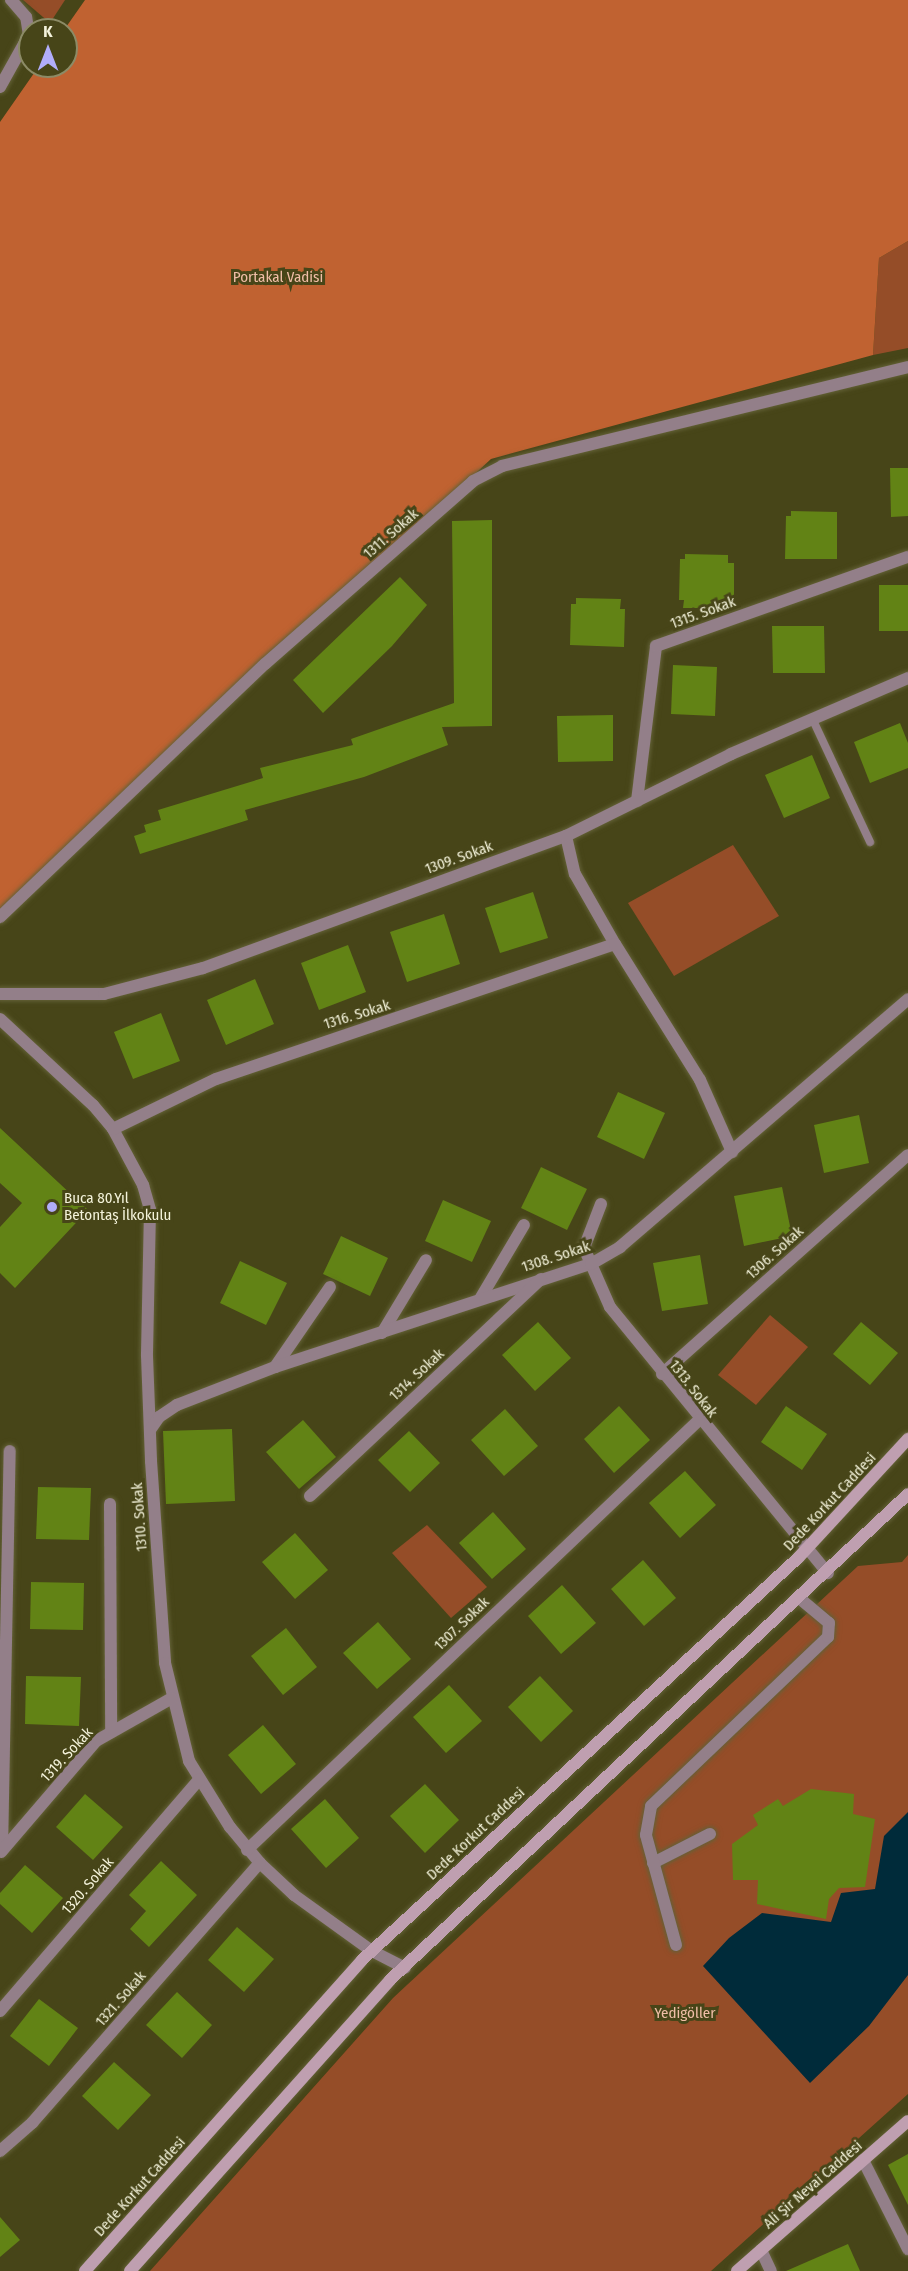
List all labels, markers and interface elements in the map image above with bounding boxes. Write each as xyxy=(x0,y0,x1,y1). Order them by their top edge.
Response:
north arrow xyxy=(18,18,78,78)
text: K xyxy=(43,22,53,41)
park label: Portakal Vadisi xyxy=(233,269,323,287)
street label: 1311. Sokak xyxy=(360,505,422,563)
street label: 1315. Sokak xyxy=(668,593,738,633)
street label: 1309. Sokak xyxy=(423,837,495,879)
street label: 1316. Sokak xyxy=(322,996,392,1034)
place label: Buca 80.Yıl Betontaş İlkokulu xyxy=(64,1189,171,1224)
marker: Buca 80.Yıl Betontaş İlkokulu xyxy=(45,1200,59,1214)
street label: 1306. Sokak xyxy=(743,1223,807,1283)
street label: 1308. Sokak xyxy=(519,1237,593,1277)
street label: 1314. Sokak xyxy=(386,1345,448,1405)
street label: 1313. Sokak xyxy=(665,1357,721,1421)
street label: Dede Korkut Caddesi xyxy=(780,1449,880,1555)
street label: 1310. Sokak xyxy=(129,1482,151,1552)
street label: 1307. Sokak xyxy=(431,1593,493,1655)
street label: 1319. Sokak xyxy=(37,1724,97,1786)
street label: Dede Korkut Caddesi xyxy=(423,1784,529,1884)
street label: 1320. Sokak xyxy=(58,1854,118,1918)
street label: 1321. Sokak xyxy=(92,1968,150,2030)
park label: Yedigöller xyxy=(654,2005,716,2023)
street label: Dede Korkut Caddesi xyxy=(91,2134,189,2240)
street label: Ali Şir Nevai Caddesi xyxy=(760,2137,866,2233)

